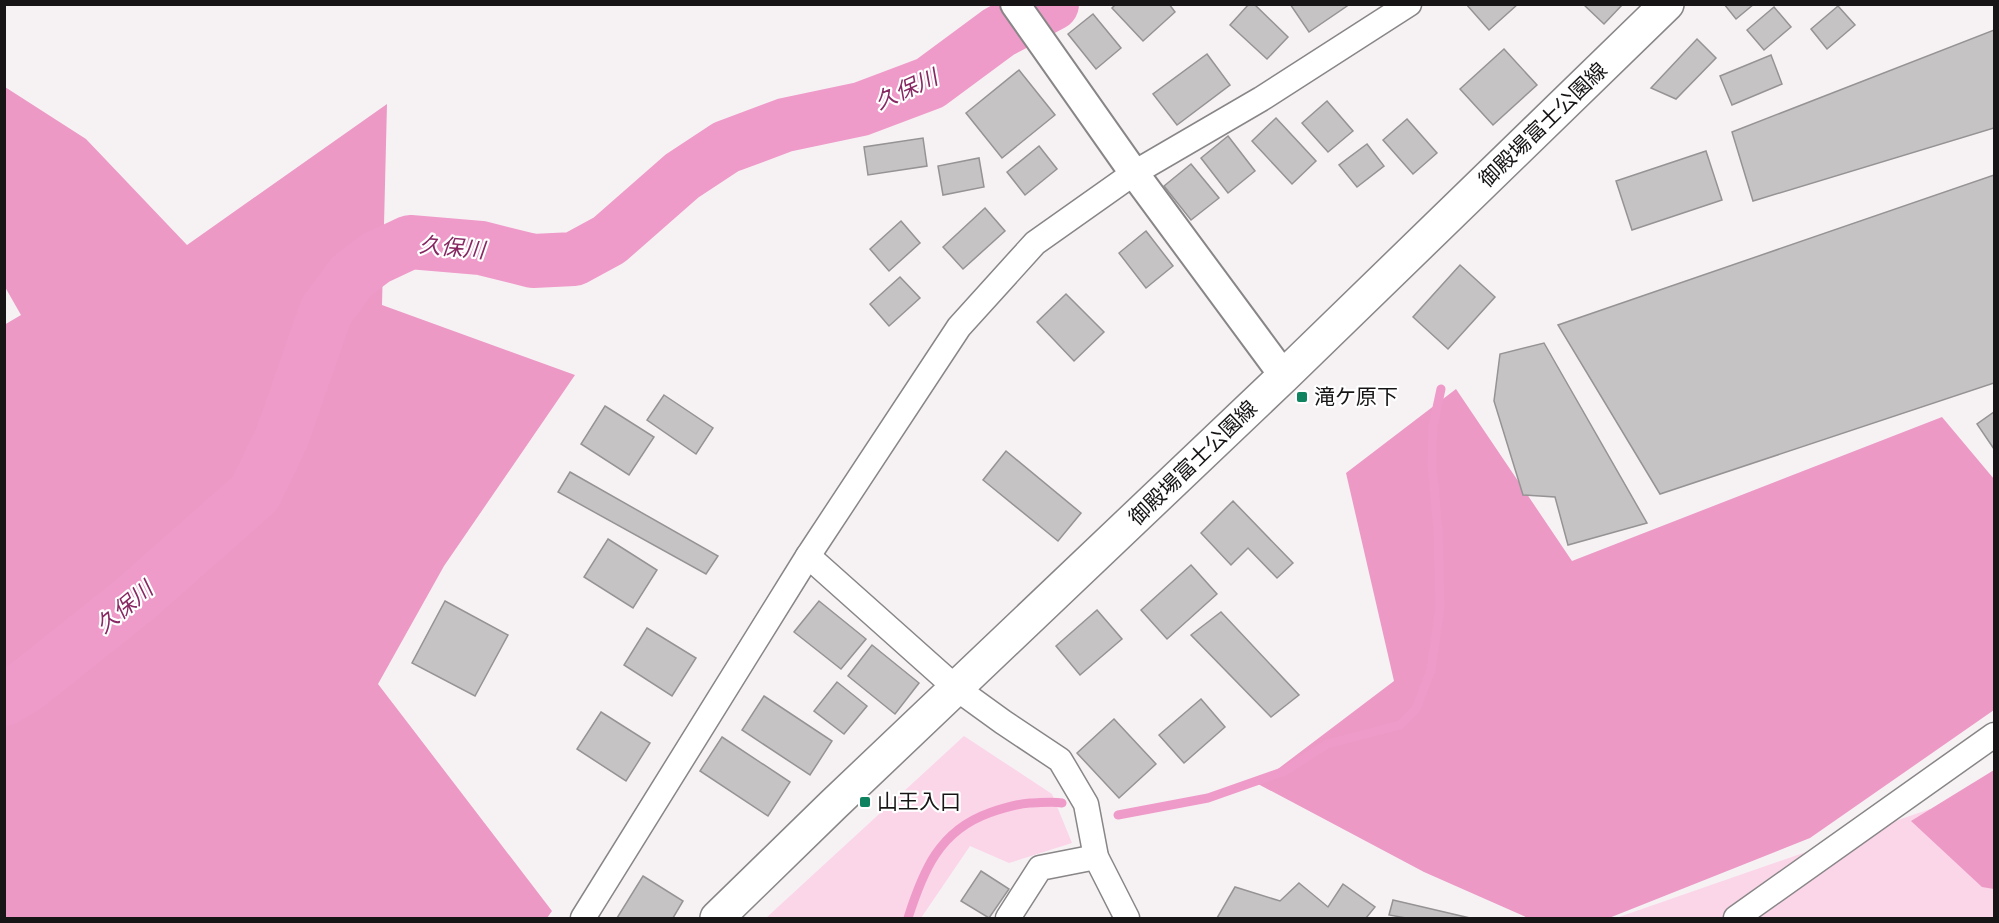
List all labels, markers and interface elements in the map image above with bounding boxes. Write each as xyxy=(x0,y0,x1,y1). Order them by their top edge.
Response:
street label: 御殿場富士公園線 xyxy=(1474,57,1612,193)
water label: 久保川 xyxy=(871,63,944,115)
water label: 久保川 xyxy=(418,231,488,264)
place label: 滝ケ原下 xyxy=(1314,384,1398,410)
marker: 滝ケ原下 xyxy=(1295,390,1309,404)
street label: 御殿場富士公園線 xyxy=(1124,395,1262,531)
water label: 久保川 xyxy=(90,575,160,639)
place label: 山王入口 xyxy=(877,789,961,815)
marker: 山王入口 xyxy=(858,795,872,809)

